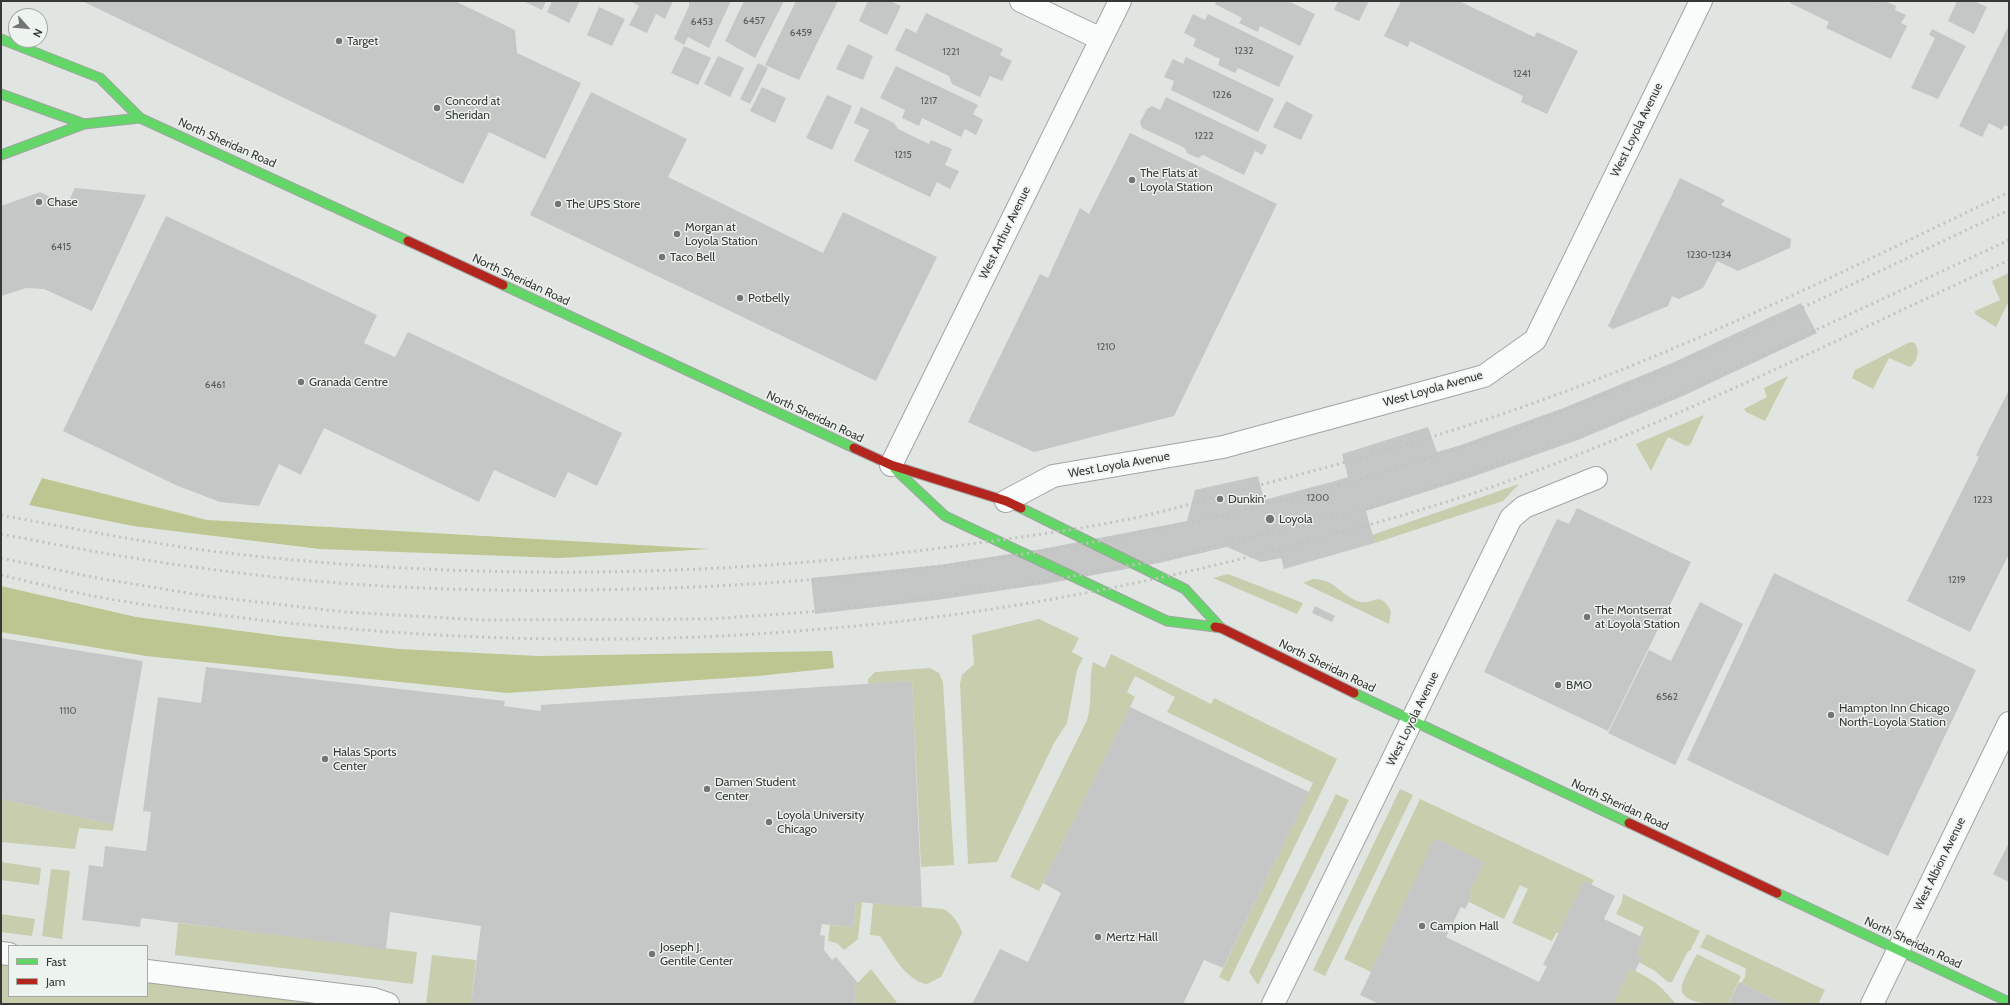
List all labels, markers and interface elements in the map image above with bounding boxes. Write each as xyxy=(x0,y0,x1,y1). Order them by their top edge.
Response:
north arrow xyxy=(8,8,48,48)
house number: 6457 xyxy=(743,15,765,27)
house number: 6453 xyxy=(691,16,713,28)
text: N xyxy=(30,26,46,40)
house number: 6459 xyxy=(790,27,812,39)
place label: Target xyxy=(347,34,378,48)
marker: Target xyxy=(334,36,344,46)
house number: 1232 xyxy=(1234,45,1254,57)
house number: 1221 xyxy=(943,46,959,58)
house number: 1241 xyxy=(1513,68,1531,80)
street label: West Loyola Avenue xyxy=(1608,81,1666,179)
house number: 1226 xyxy=(1212,89,1232,101)
place label: Concord at Sheridan xyxy=(445,94,500,122)
house number: 1217 xyxy=(921,95,937,107)
marker: Concord at Sheridan xyxy=(432,103,442,113)
street label: North Sheridan Road xyxy=(176,115,278,171)
house number: 1222 xyxy=(1195,130,1213,142)
house number: 1215 xyxy=(894,149,912,161)
place label: The Flats at Loyola Station xyxy=(1140,166,1213,194)
marker: The Flats at Loyola Station xyxy=(1127,175,1137,185)
street label: West Arthur Avenue xyxy=(976,184,1034,282)
place label: Chase xyxy=(47,195,78,209)
marker: Chase xyxy=(34,197,44,207)
place label: The UPS Store xyxy=(566,197,640,211)
marker: The UPS Store xyxy=(553,199,563,209)
place label: Morgan at Loyola Station xyxy=(685,220,758,248)
marker: Morgan at Loyola Station xyxy=(672,229,682,239)
house number: 6415 xyxy=(51,241,71,253)
house number: 1230-1234 xyxy=(1687,249,1731,261)
place label: Taco Bell xyxy=(670,250,715,264)
street label: North Sheridan Road xyxy=(470,251,572,309)
marker: Taco Bell xyxy=(657,252,667,262)
place label: Potbelly xyxy=(748,291,790,305)
marker: Potbelly xyxy=(735,293,745,303)
house number: 1210 xyxy=(1097,341,1115,353)
street label: West Loyola Avenue xyxy=(1382,368,1484,410)
place label: Granada Centre xyxy=(309,375,388,389)
marker: Granada Centre xyxy=(296,377,306,387)
house number: 6461 xyxy=(205,379,225,391)
street label: North Sheridan Road xyxy=(764,388,866,446)
street label: West Loyola Avenue xyxy=(1067,449,1171,481)
place label: Dunkin' xyxy=(1228,492,1266,506)
house number: 1200 xyxy=(1307,492,1329,504)
marker: Dunkin' xyxy=(1215,494,1225,504)
house number: 1223 xyxy=(1973,494,1993,506)
place label: Loyola xyxy=(1279,512,1312,526)
marker: Loyola xyxy=(1264,513,1276,525)
house number: 1219 xyxy=(1948,574,1966,586)
place label: The Montserrat at Loyola Station xyxy=(1595,603,1680,631)
marker: The Montserrat at Loyola Station xyxy=(1582,612,1592,622)
street label: North Sheridan Road xyxy=(1276,636,1378,696)
street label: West Loyola Avenue xyxy=(1384,670,1442,768)
place label: BMO xyxy=(1566,678,1592,692)
marker: BMO xyxy=(1553,680,1563,690)
house number: 6562 xyxy=(1656,691,1678,703)
place label: Hampton Inn Chicago North-Loyola Station xyxy=(1839,701,1950,729)
house number: 1110 xyxy=(60,705,76,717)
marker: Hampton Inn Chicago North-Loyola Station xyxy=(1826,710,1836,720)
place label: Halas Sports Center xyxy=(333,745,396,773)
marker: Halas Sports Center xyxy=(320,754,330,764)
place label: Damen Student Center xyxy=(715,775,796,803)
street label: North Sheridan Road xyxy=(1569,776,1671,834)
marker: Damen Student Center xyxy=(702,784,712,794)
place label: Loyola University Chicago xyxy=(777,808,864,836)
street label: West Albion Avenue xyxy=(1911,815,1969,913)
marker: Loyola University Chicago xyxy=(764,817,774,827)
street label: North Sheridan Road xyxy=(1862,914,1964,972)
place label: Campion Hall xyxy=(1430,919,1499,933)
marker: Campion Hall xyxy=(1417,921,1427,931)
place label: Mertz Hall xyxy=(1106,930,1158,944)
marker: Mertz Hall xyxy=(1093,932,1103,942)
place label: Joseph J. Gentile Center xyxy=(660,940,733,968)
legend xyxy=(8,945,148,997)
marker: Joseph J. Gentile Center xyxy=(647,949,657,959)
text: Fast xyxy=(46,954,66,969)
text: Jam xyxy=(46,974,65,989)

